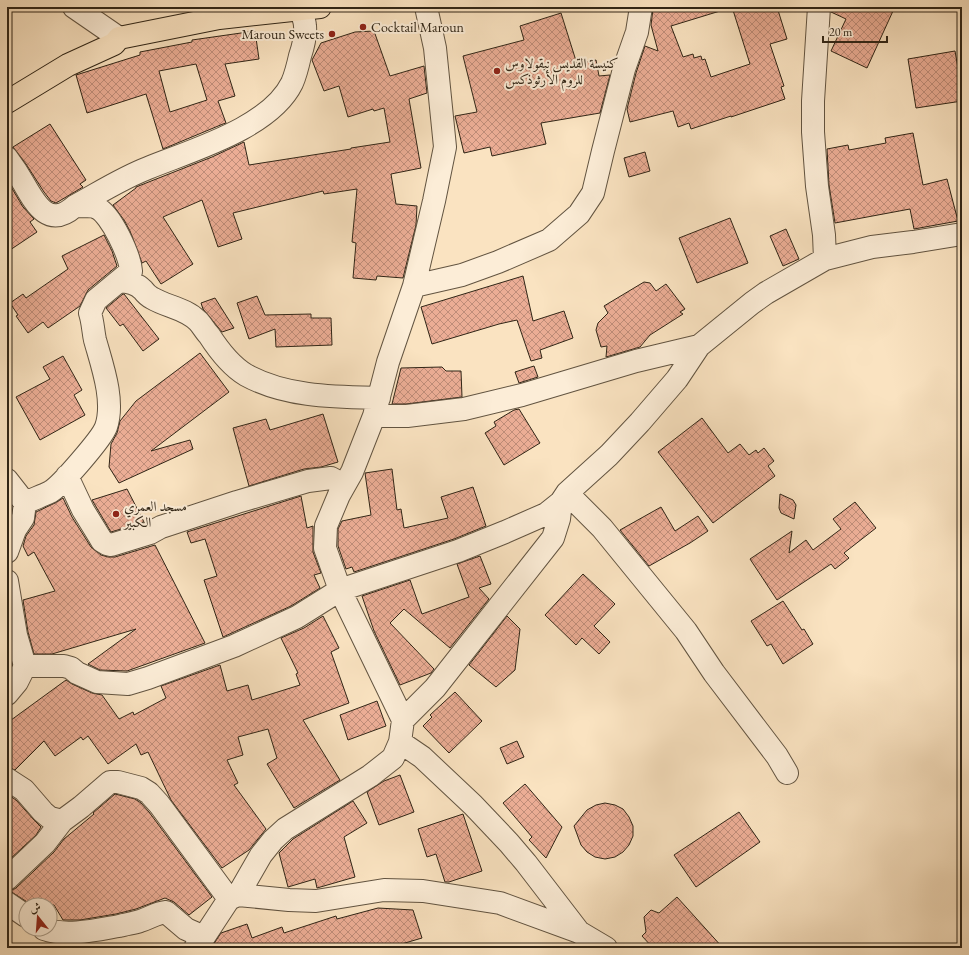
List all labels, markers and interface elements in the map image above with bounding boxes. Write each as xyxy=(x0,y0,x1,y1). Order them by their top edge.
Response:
place label: Cocktail Maroun xyxy=(371,18,465,36)
scale bar xyxy=(823,18,887,44)
marker: Cocktail Maroun xyxy=(358,22,368,32)
text: 20 m xyxy=(829,24,853,40)
place label: Maroun Sweets xyxy=(241,25,324,43)
marker: Maroun Sweets xyxy=(327,29,337,39)
place label: كنيسة القديس نيقولاوس للروم الأرثوذكس xyxy=(505,54,619,92)
marker: كنيسة القديس نيقولاوس للروم الأرثوذكس xyxy=(492,66,502,76)
place label: مسجد العمري الكبير xyxy=(122,497,187,531)
marker: مسجد العمري الكبير xyxy=(111,509,121,519)
north arrow xyxy=(18,897,58,937)
text: ش xyxy=(28,899,42,916)

